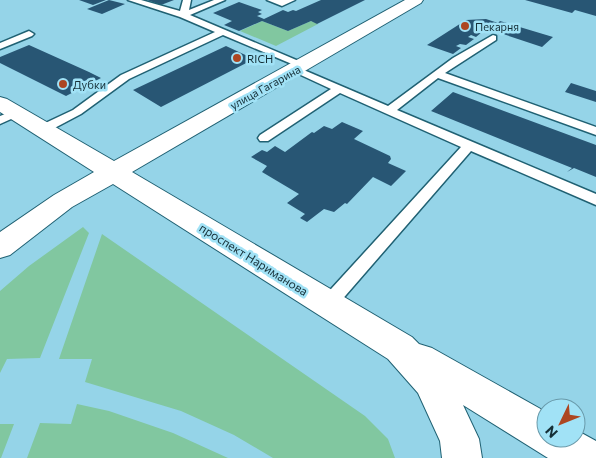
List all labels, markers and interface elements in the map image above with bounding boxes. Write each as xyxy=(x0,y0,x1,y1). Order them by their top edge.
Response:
marker: Пекарня xyxy=(459,20,471,32)
place label: Пекарня xyxy=(475,20,519,33)
marker: RICH xyxy=(231,52,243,64)
place label: RICH xyxy=(247,52,273,65)
street label: улица Гагарина xyxy=(228,62,302,112)
marker: Дубки xyxy=(57,78,69,90)
place label: Дубки xyxy=(73,78,106,91)
street label: проспект Нариманова xyxy=(197,220,311,298)
north arrow xyxy=(536,398,586,448)
text: N xyxy=(541,423,561,442)

